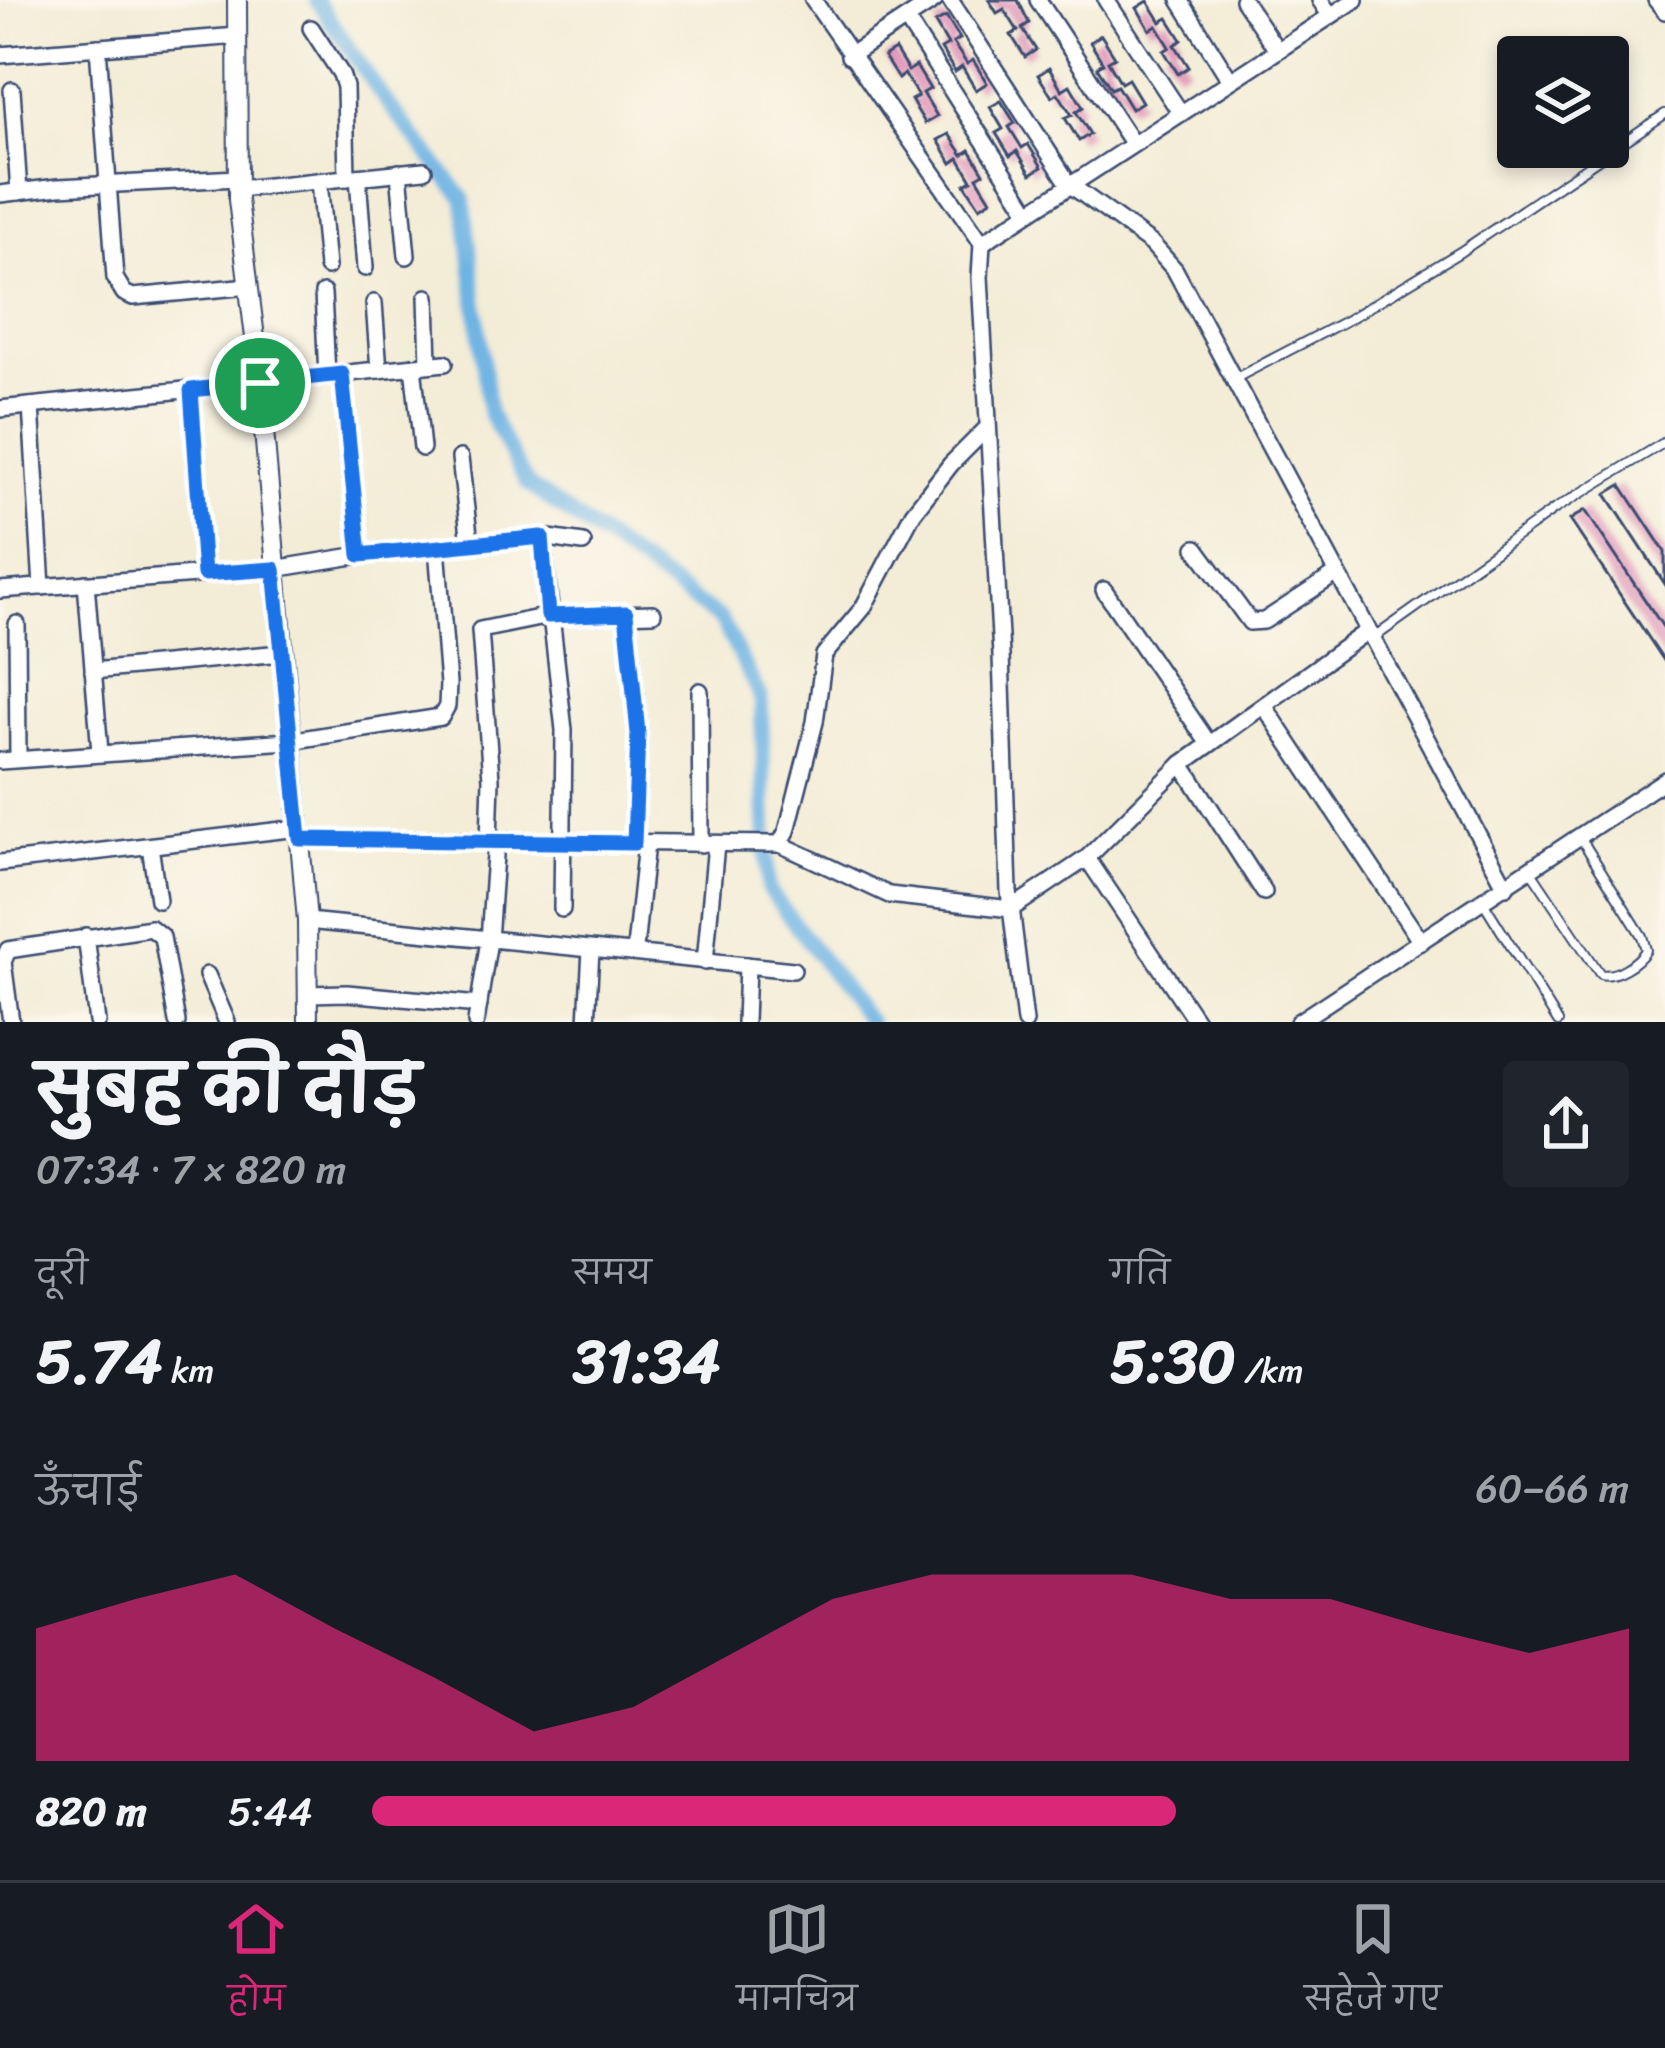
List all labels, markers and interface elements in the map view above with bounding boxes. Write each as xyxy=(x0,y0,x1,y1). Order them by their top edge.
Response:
map controls xyxy=(1497,36,1629,168)
button: layers xyxy=(1497,36,1629,168)
pin xyxy=(209,332,311,434)
icon: arrive xyxy=(227,350,293,416)
text: सुबह की दौड़ xyxy=(36,1031,420,1148)
button: share xyxy=(1503,1061,1629,1187)
text: 07:34 · 7 × 820 m xyxy=(36,1135,346,1204)
text: दूरी xyxy=(36,1244,88,1302)
text: समय xyxy=(573,1244,652,1302)
text: गति xyxy=(1110,1244,1170,1302)
text: 5.74 xyxy=(36,1309,163,1415)
text: 31:34 xyxy=(573,1309,720,1415)
text: 5:30 xyxy=(1110,1309,1236,1415)
text: km xyxy=(163,1342,214,1400)
text: /km xyxy=(1236,1342,1303,1400)
text: 60–66 m xyxy=(1476,1454,1629,1523)
text: ऊँचाई xyxy=(36,1456,141,1525)
text: 820 m xyxy=(36,1777,147,1846)
text: 5:44 xyxy=(228,1777,312,1846)
tab: होम xyxy=(223,1896,289,2035)
tab: मानचित्र xyxy=(736,1896,857,2035)
tab: सहेजे गए xyxy=(1304,1896,1442,2035)

